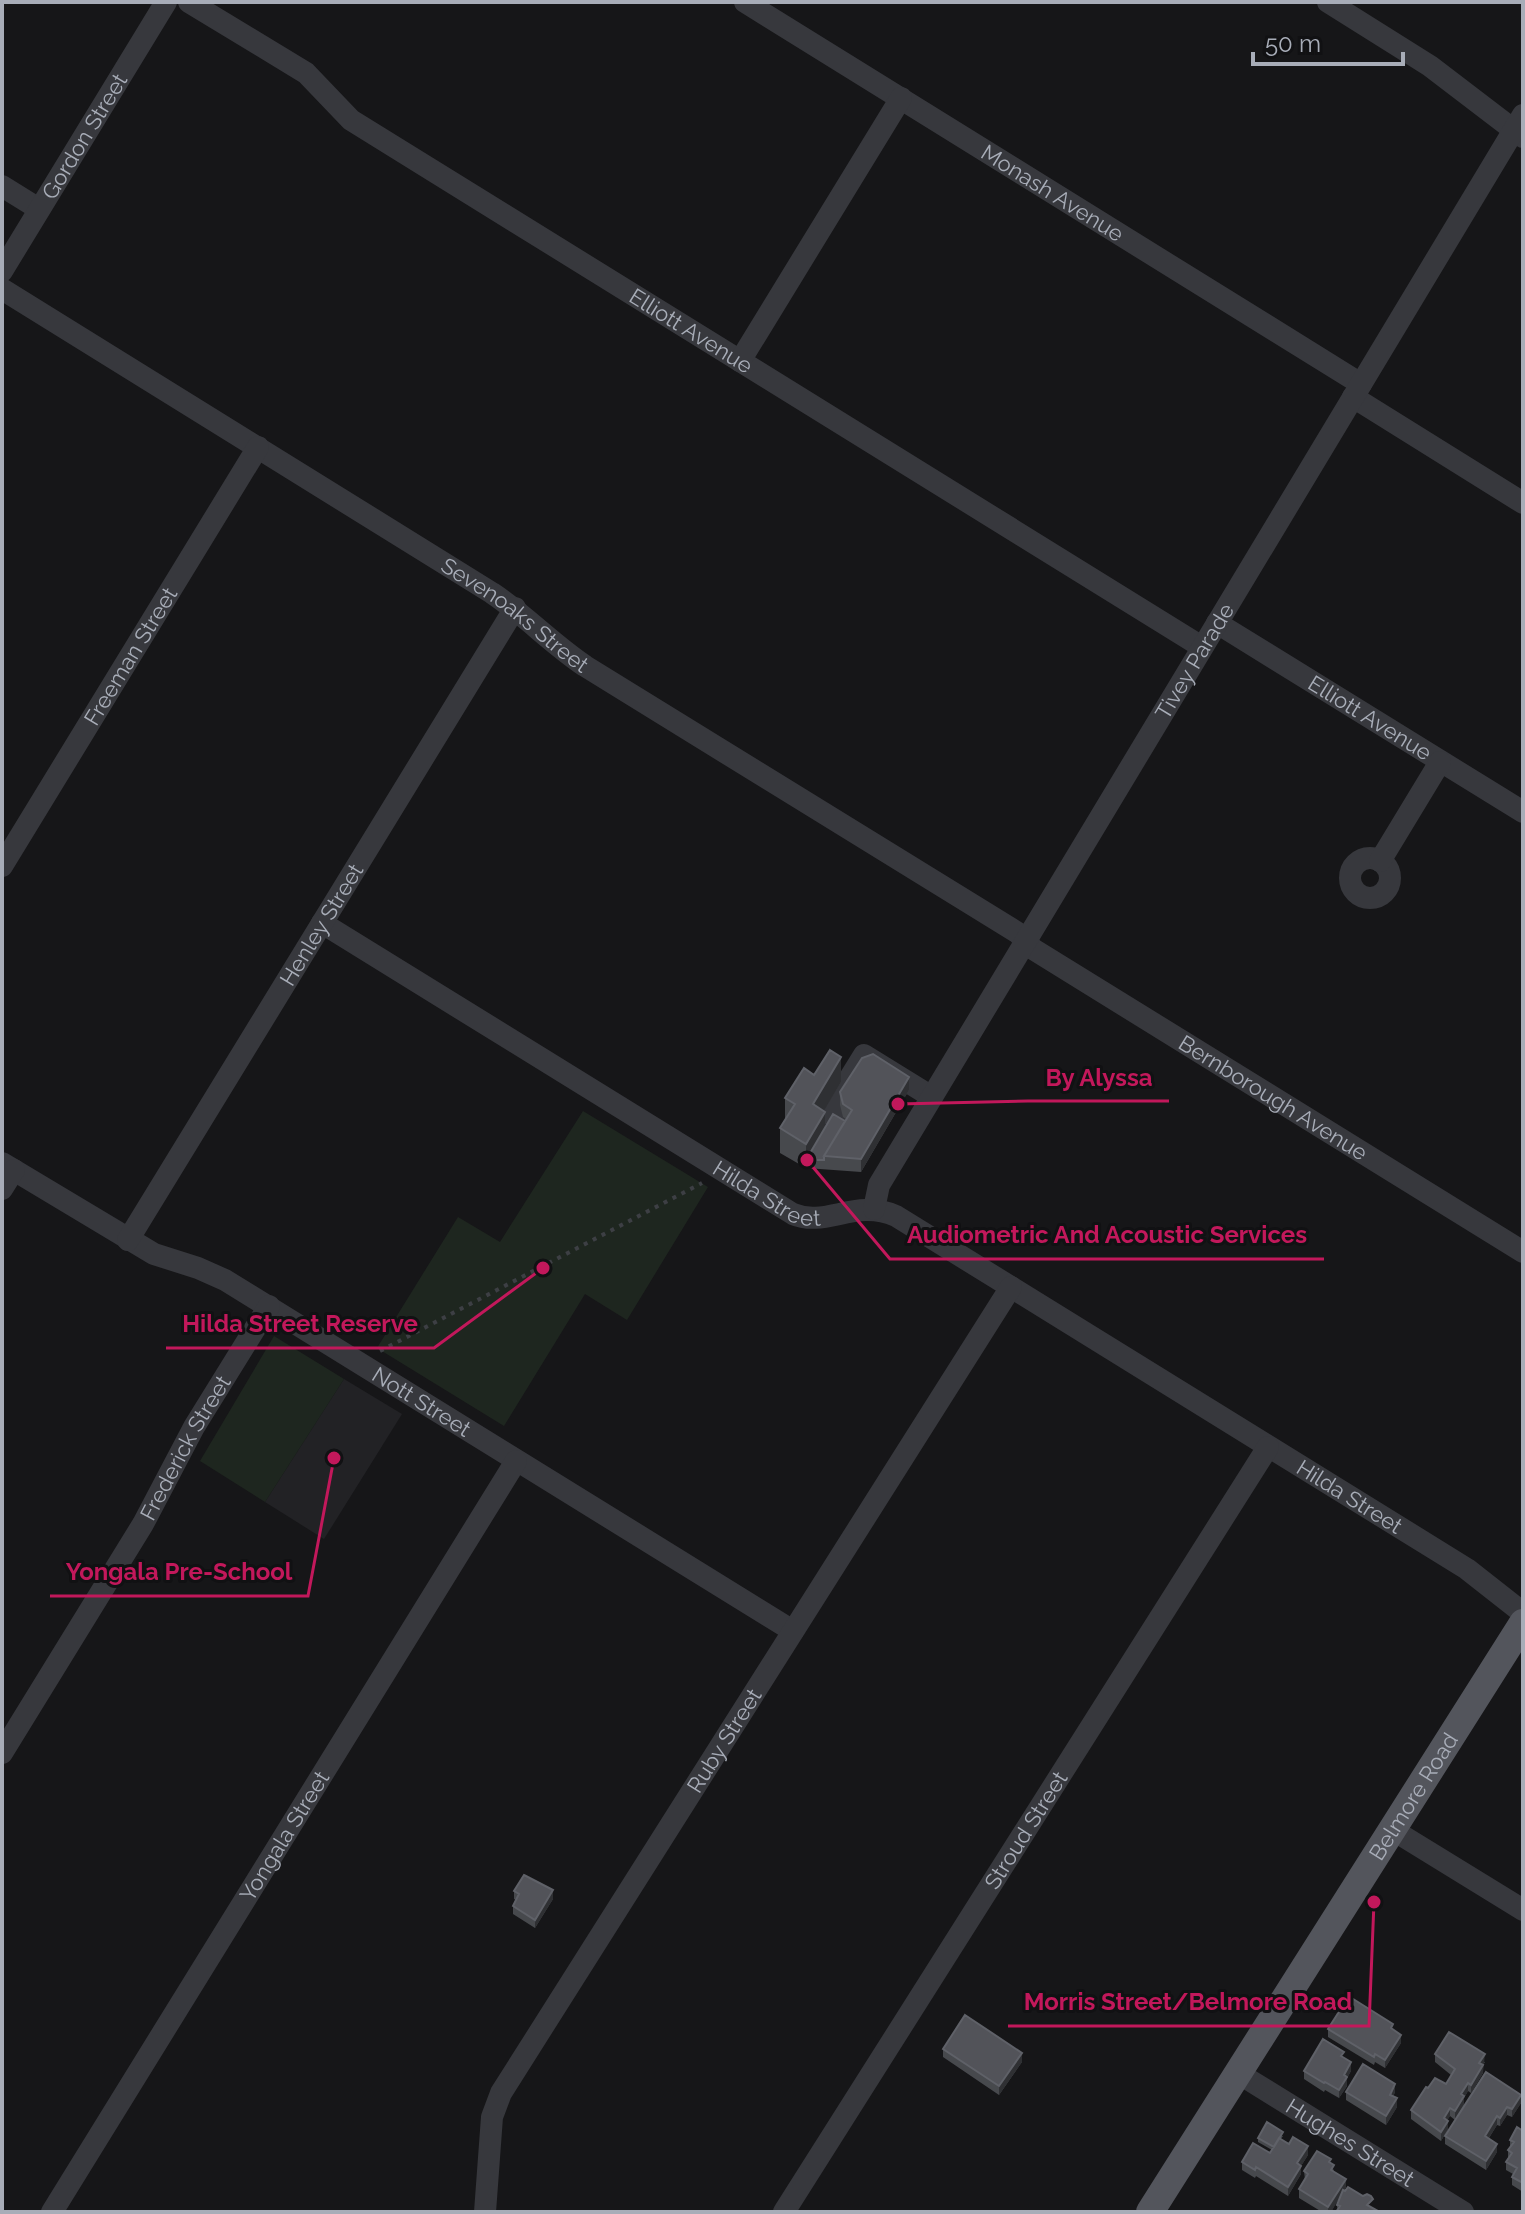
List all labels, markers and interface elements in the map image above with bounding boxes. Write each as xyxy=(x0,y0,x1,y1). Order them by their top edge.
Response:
scale bar xyxy=(1253,16,1403,66)
text: 50 m xyxy=(1265,29,1321,58)
street label: Gordon Street xyxy=(36,68,133,204)
street label: Monash Avenue xyxy=(977,139,1129,247)
street label: Elliott Avenue xyxy=(625,283,758,379)
street label: Sevenoaks Street xyxy=(437,552,594,678)
street label: Freeman Street xyxy=(78,582,183,730)
street label: Tivey Parade xyxy=(1149,598,1239,724)
street label: Elliott Avenue xyxy=(1304,670,1437,765)
street label: Henley Street xyxy=(274,858,369,990)
street label: Bernborough Avenue xyxy=(1174,1029,1372,1166)
callout: By Alyssa xyxy=(1028,1053,1169,1101)
text: By Alyssa xyxy=(1045,1063,1153,1092)
street label: Hilda Street xyxy=(708,1155,822,1231)
callout: Audiometric And Acoustic Services xyxy=(890,1211,1324,1259)
text: Audiometric And Acoustic Services xyxy=(907,1220,1307,1249)
callout: Hilda Street Reserve xyxy=(166,1300,434,1348)
text: Hilda Street Reserve xyxy=(182,1309,418,1338)
street label: Nott Street xyxy=(368,1361,476,1442)
street label: Frederick Street xyxy=(134,1370,236,1525)
street label: Hilda Street xyxy=(1292,1454,1408,1539)
callout: Yongala Pre-School xyxy=(50,1548,308,1596)
text: Yongala Pre-School xyxy=(66,1557,293,1586)
street label: Ruby Street xyxy=(681,1683,767,1798)
street label: Belmore Road xyxy=(1363,1728,1463,1865)
street label: Yongala Street xyxy=(234,1765,335,1906)
street label: Stroud Street xyxy=(979,1766,1073,1894)
callout: Morris Street/Belmore Road xyxy=(1008,1978,1369,2026)
text: Morris Street/Belmore Road xyxy=(1024,1987,1352,2016)
street label: Hughes Street xyxy=(1281,2093,1420,2192)

